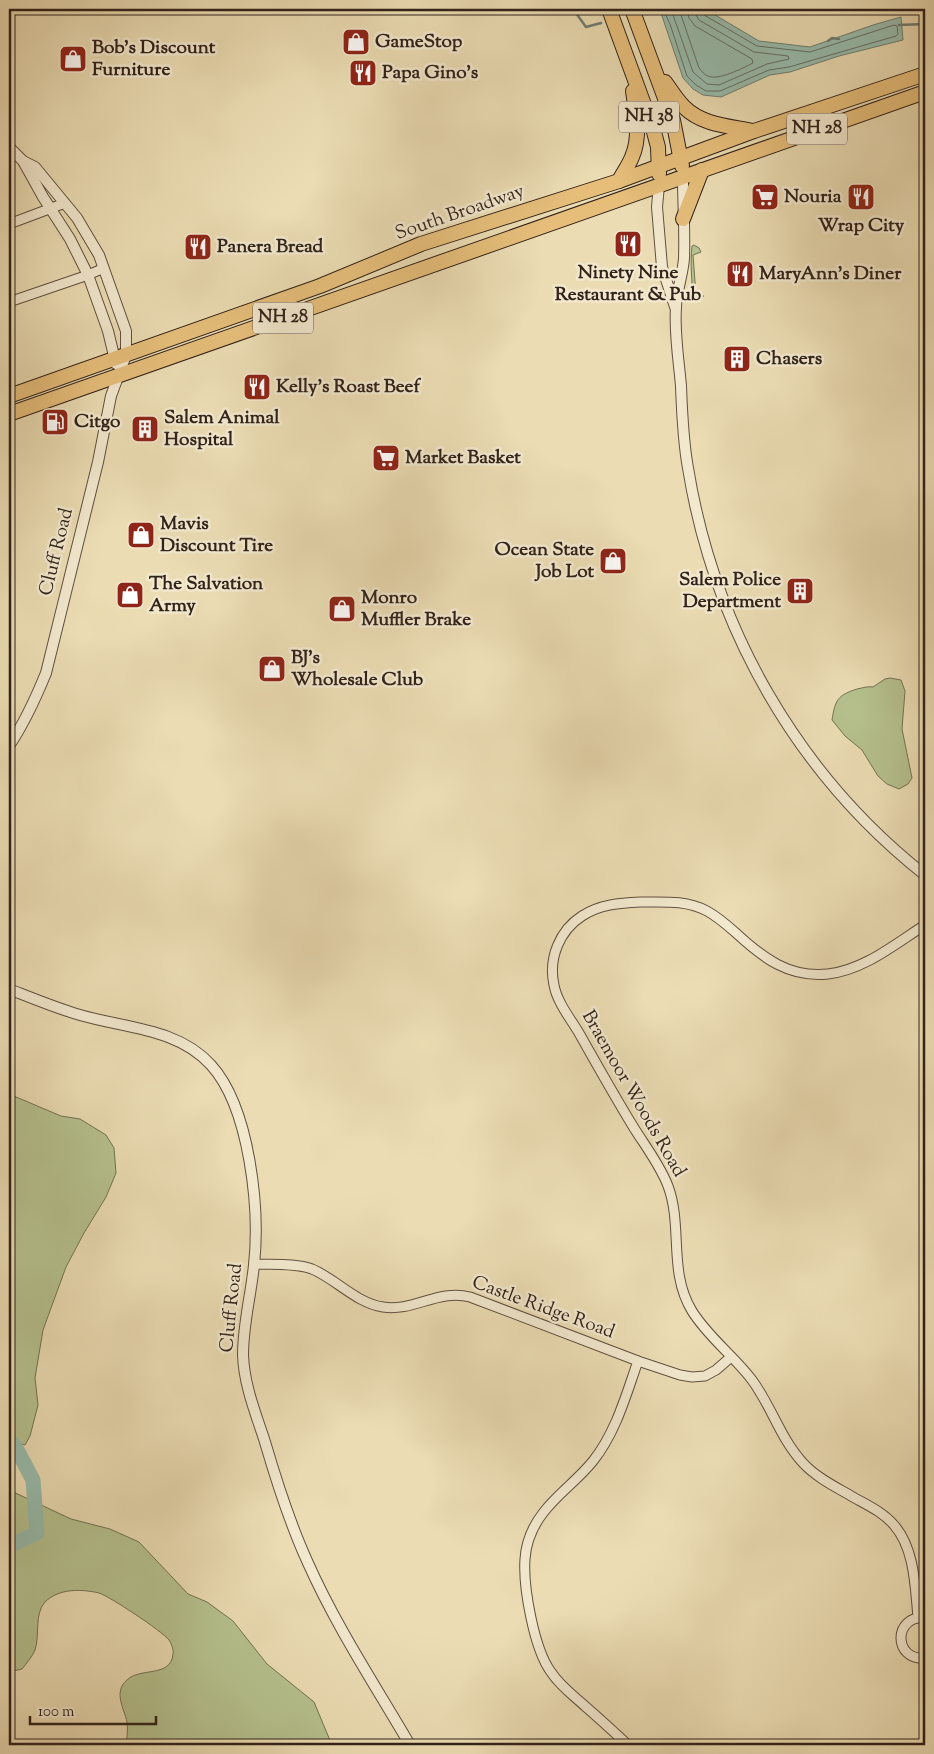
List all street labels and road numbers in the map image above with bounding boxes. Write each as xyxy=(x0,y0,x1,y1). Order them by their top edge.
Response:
road number: NH 38 xyxy=(619,101,679,132)
road number: NH 28 xyxy=(787,114,847,144)
street label: South Broadway xyxy=(392,178,529,248)
road number: NH 28 xyxy=(253,302,313,334)
street label: Cluff Road xyxy=(33,505,81,599)
street label: Braemoor Woods Road xyxy=(574,1005,692,1183)
street label: Cluff Road xyxy=(214,1262,250,1354)
street label: Castle Ridge Road xyxy=(468,1270,618,1346)

